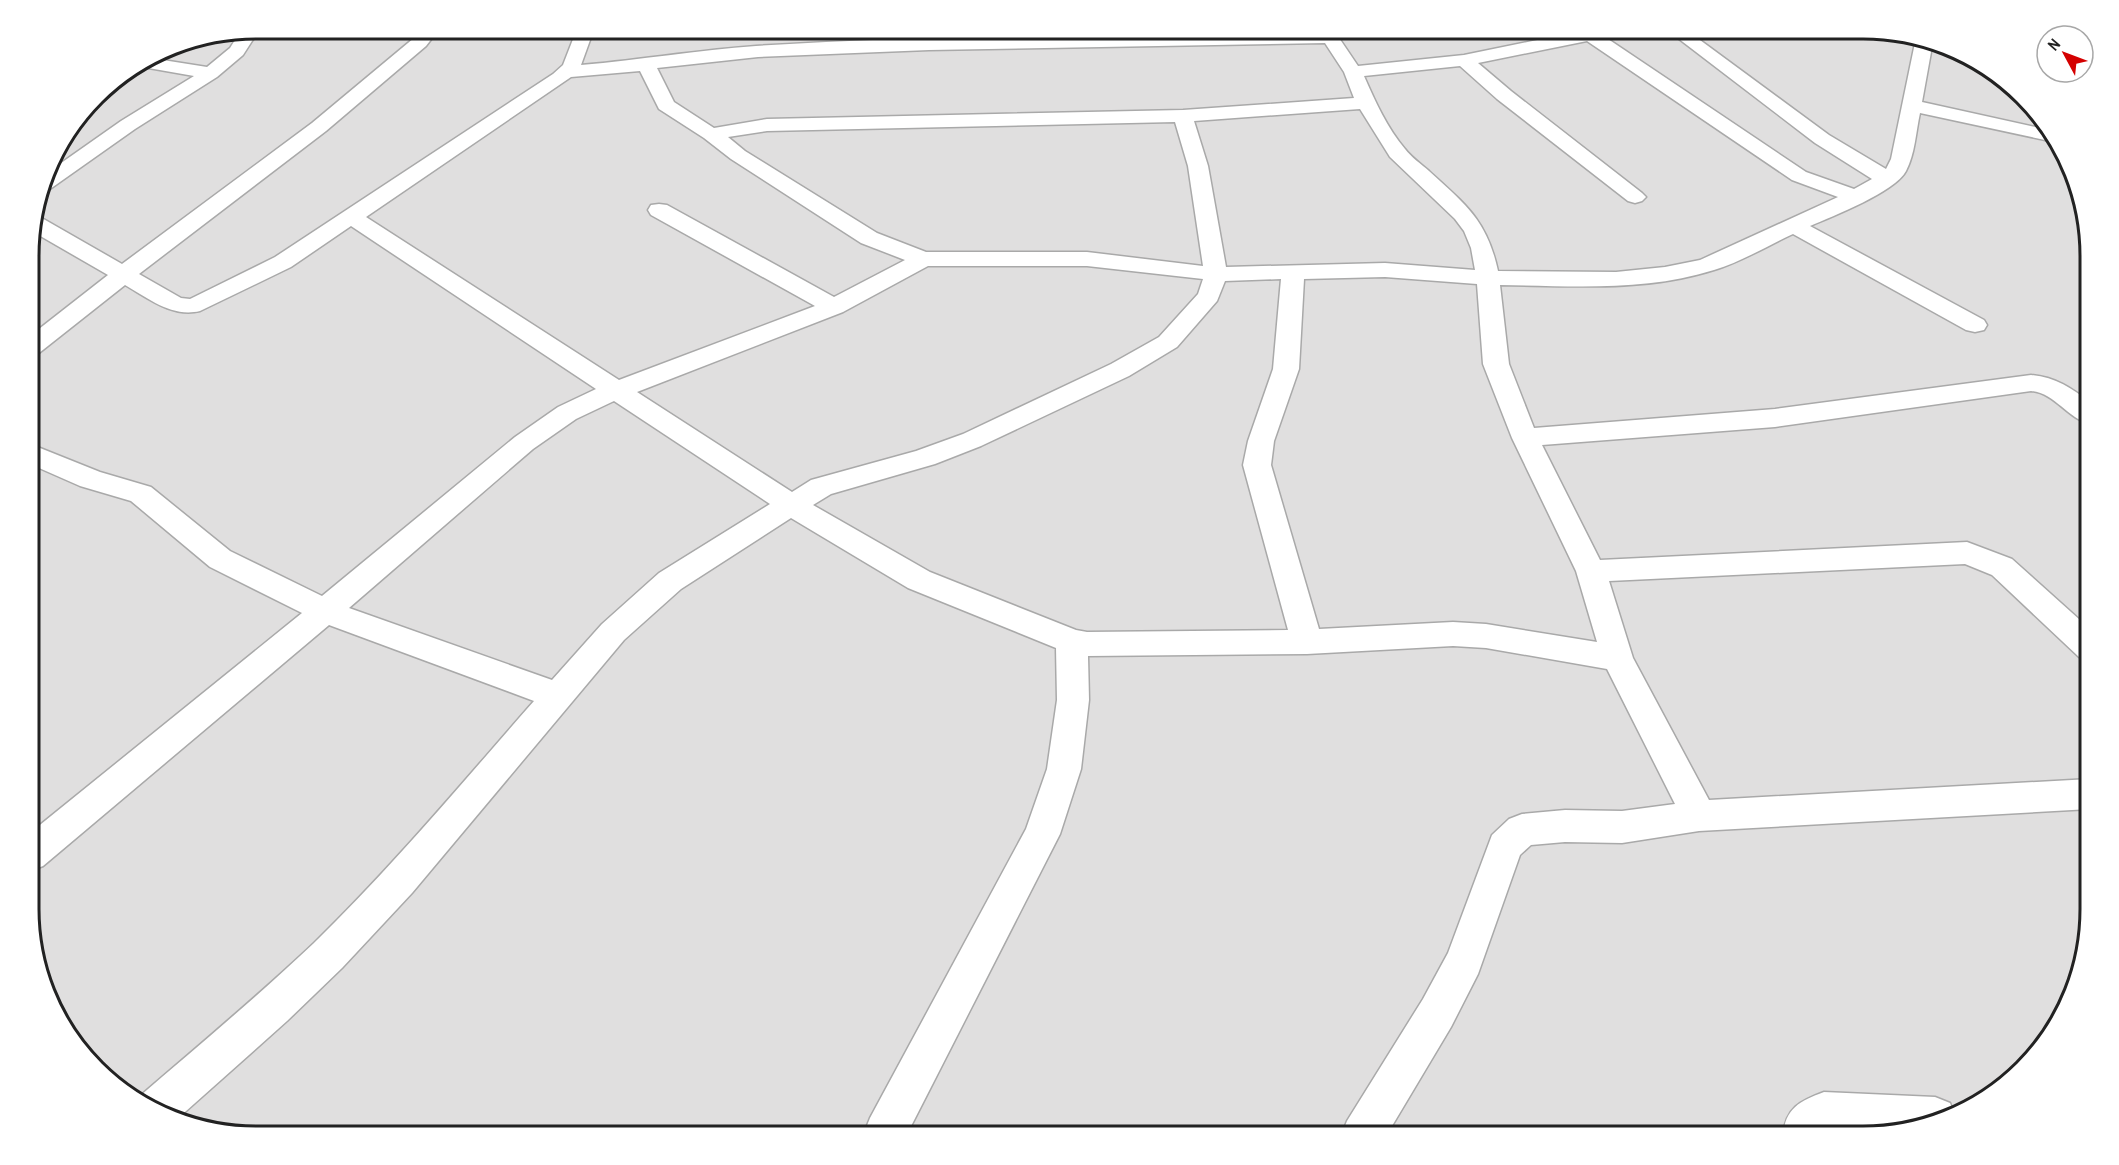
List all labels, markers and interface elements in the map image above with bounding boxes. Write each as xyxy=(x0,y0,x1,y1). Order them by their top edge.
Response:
north arrow xyxy=(2035,24,2095,84)
text: N xyxy=(2042,33,2065,55)

